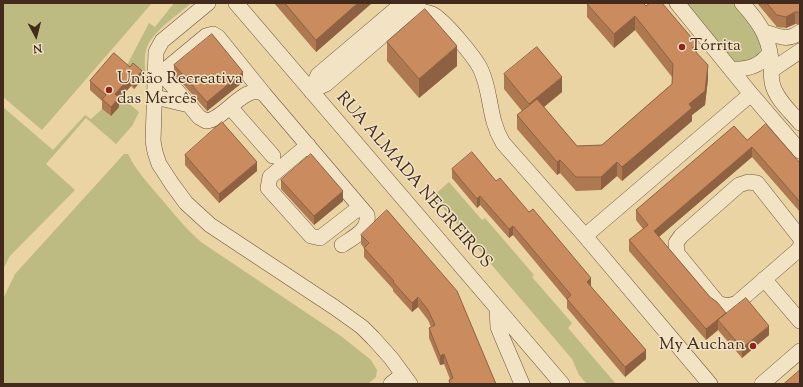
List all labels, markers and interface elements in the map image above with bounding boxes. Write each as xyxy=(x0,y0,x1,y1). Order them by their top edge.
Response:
north arrow xyxy=(16,16,56,56)
place label: Tórrita xyxy=(690,37,741,57)
text: N xyxy=(32,39,43,56)
marker: Tórrita xyxy=(677,42,687,52)
place label: União Recreativa das Mercês xyxy=(117,70,243,110)
marker: União Recreativa das Mercês xyxy=(104,85,114,95)
street label: RUA ALMADA NEGREIROS xyxy=(331,89,495,273)
place label: My Auchan xyxy=(659,336,745,356)
marker: My Auchan xyxy=(748,341,758,351)

